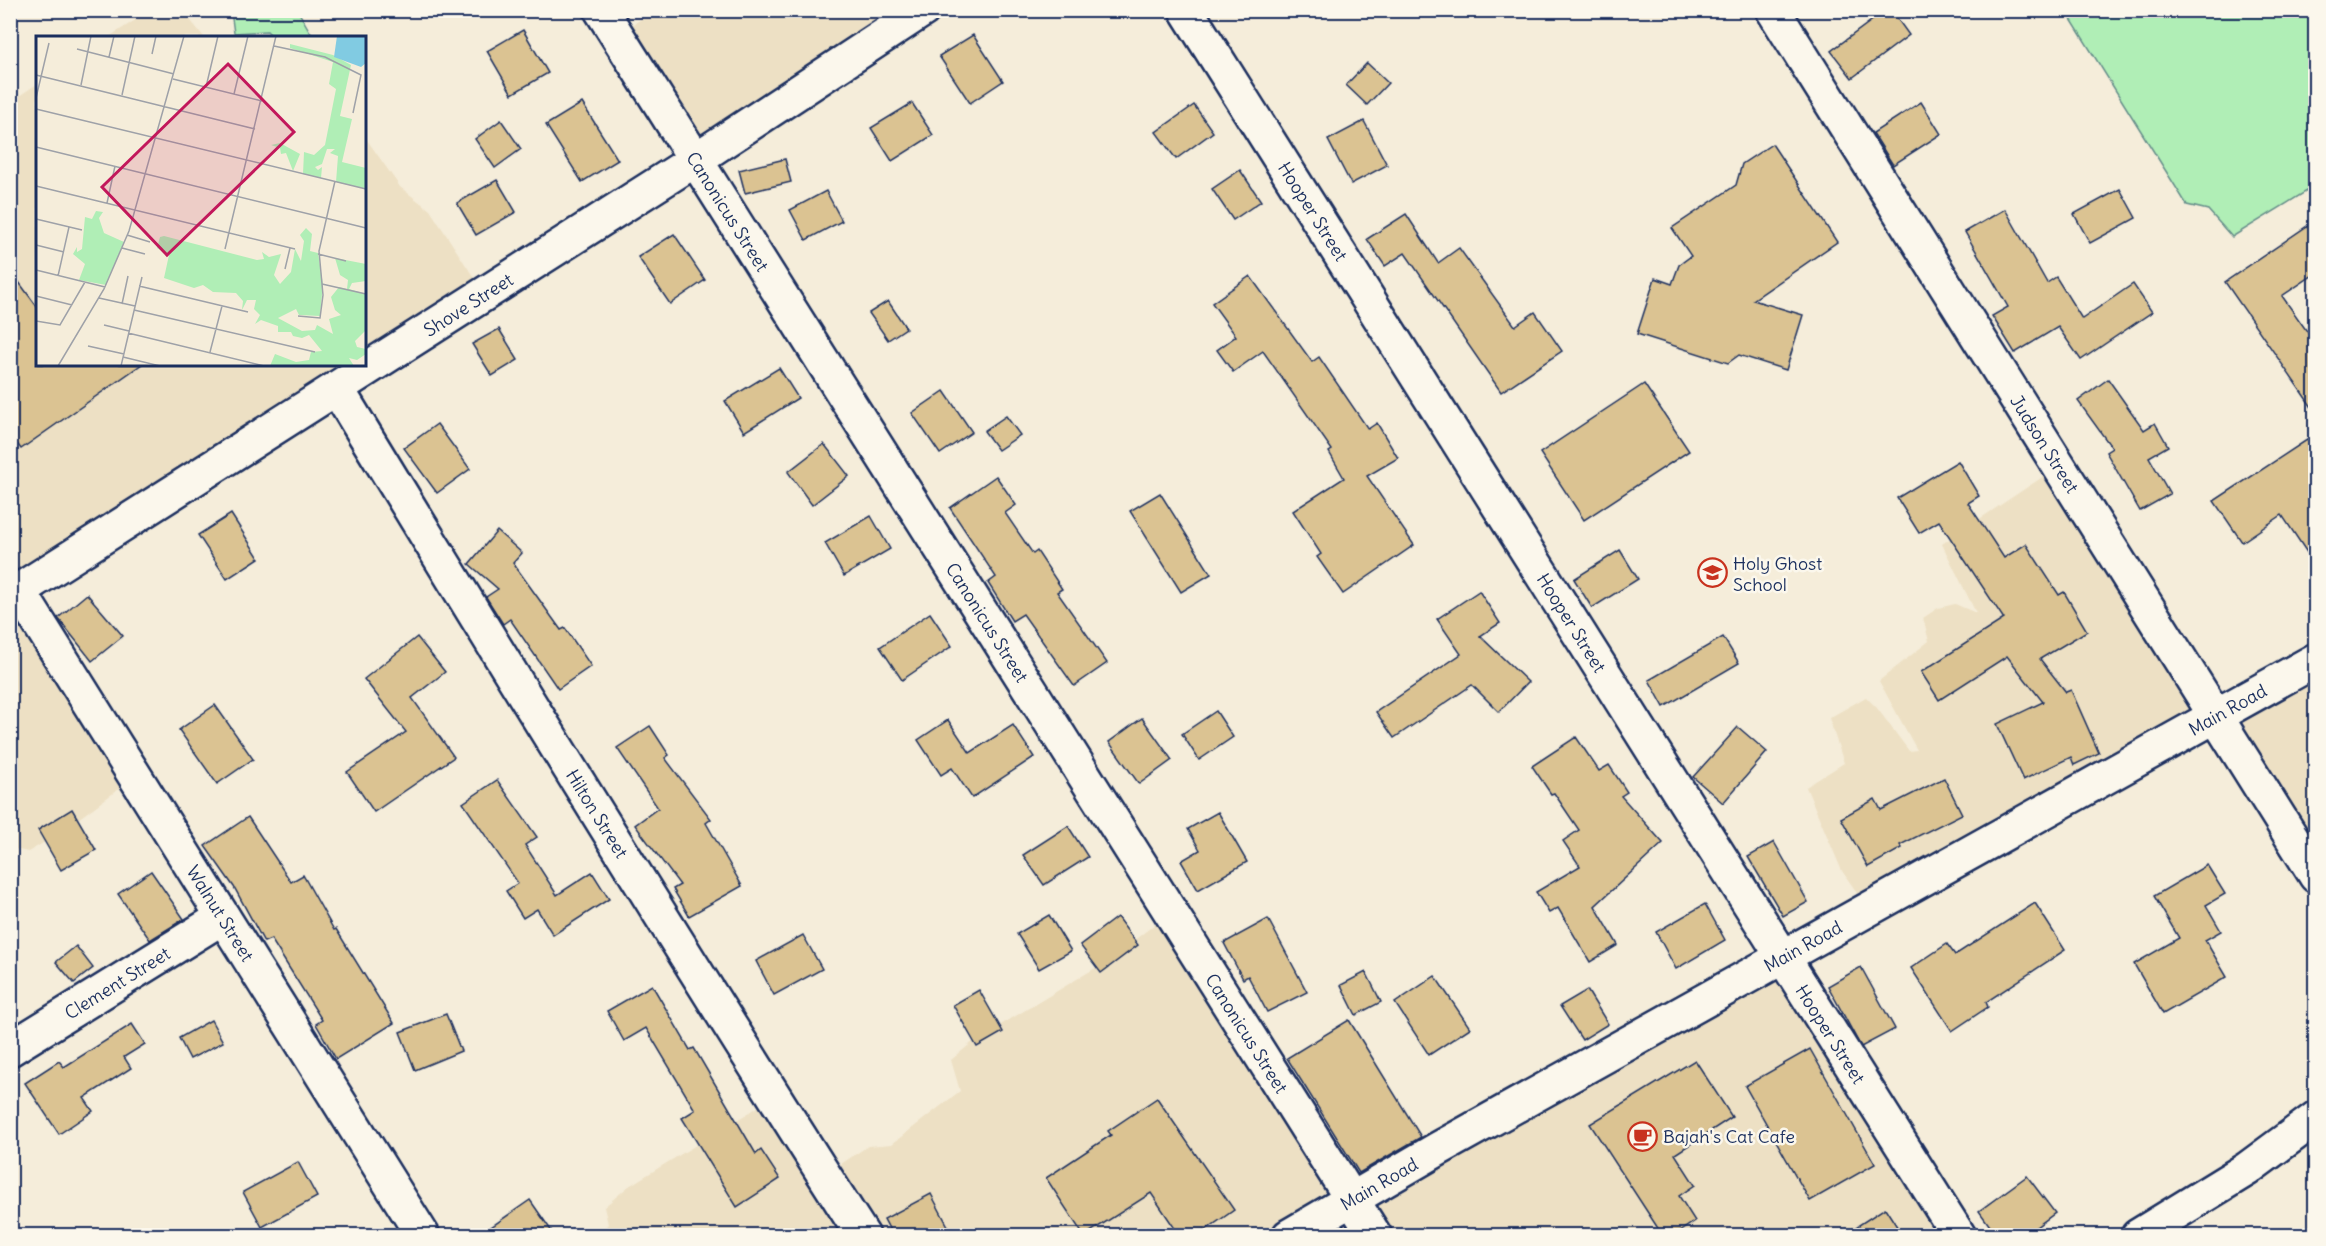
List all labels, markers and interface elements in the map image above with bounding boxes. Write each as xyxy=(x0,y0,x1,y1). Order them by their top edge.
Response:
inset map xyxy=(36,36,366,366)
street label: Canonicus Street xyxy=(682,147,774,275)
street label: Hooper Street xyxy=(1273,157,1353,265)
street label: Shove Street xyxy=(419,268,517,341)
street label: Judson Street xyxy=(2006,391,2084,497)
place label: Holy Ghost School xyxy=(1733,552,1822,596)
school or university icon: Holy Ghost School xyxy=(1696,557,1728,589)
street label: Canonicus Street xyxy=(941,558,1034,686)
street label: Hooper Street xyxy=(1532,569,1612,677)
street label: Main Road xyxy=(2184,678,2271,740)
street label: Hilton Street xyxy=(561,765,634,862)
street label: Walnut Street xyxy=(182,861,260,966)
street label: Main Road xyxy=(1760,915,1846,977)
street label: Clement Street xyxy=(60,941,174,1024)
street label: Canonicus Street xyxy=(1201,969,1293,1097)
street label: Hooper Street xyxy=(1791,980,1871,1088)
cafe icon: Bajah's Cat Cafe xyxy=(1626,1120,1658,1152)
place label: Bajah's Cat Cafe xyxy=(1663,1125,1795,1148)
street label: Main Road xyxy=(1336,1152,1422,1215)

